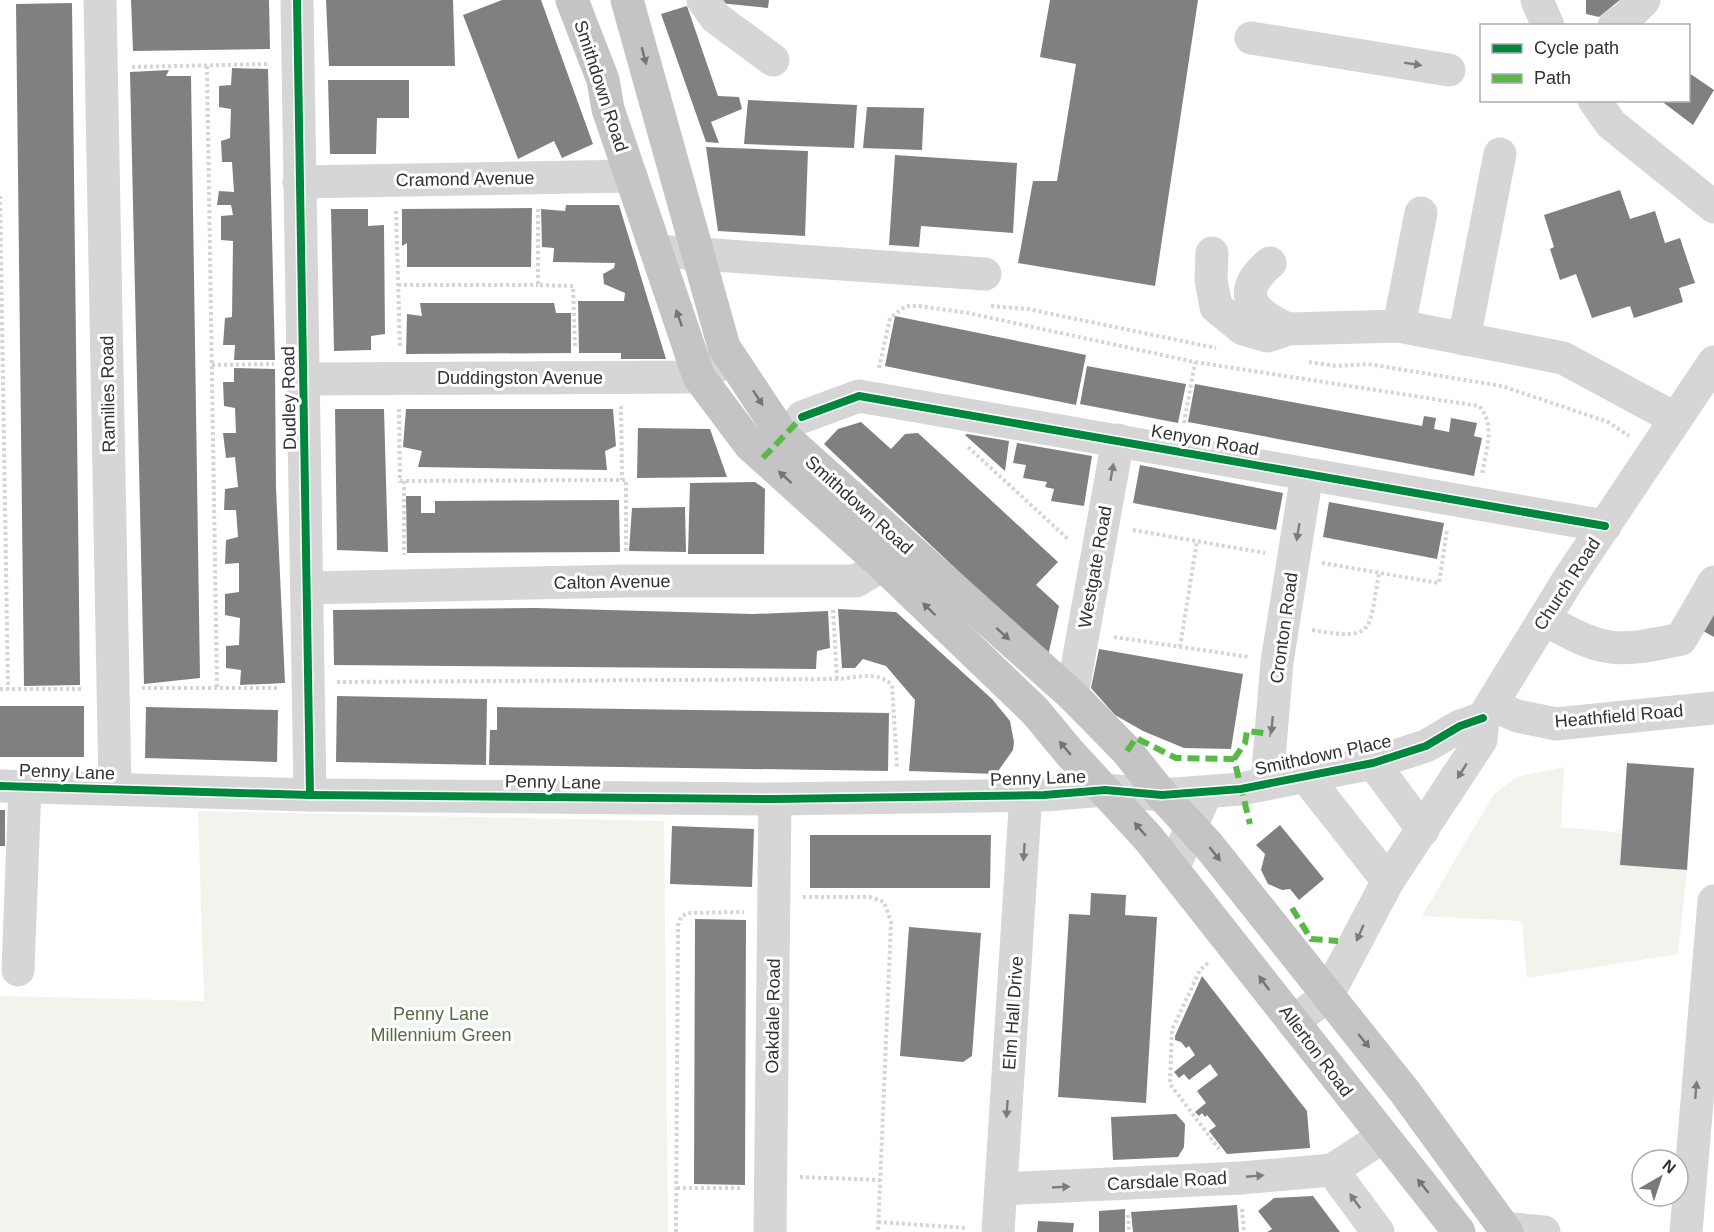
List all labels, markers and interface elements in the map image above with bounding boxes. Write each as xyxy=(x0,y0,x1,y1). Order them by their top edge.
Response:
street label: Smithdown Road xyxy=(570,18,632,154)
legend xyxy=(1480,24,1690,102)
text: Cycle path xyxy=(1534,38,1619,58)
one-way arrow xyxy=(639,47,649,65)
one-way arrow xyxy=(1404,59,1423,68)
text: Path xyxy=(1534,68,1571,88)
street label: Cramond Avenue xyxy=(395,168,535,190)
one-way arrow xyxy=(674,309,684,327)
street label: Ramilies Road xyxy=(97,335,119,453)
street label: Dudley Road xyxy=(278,346,300,450)
street label: Duddingston Avenue xyxy=(437,368,603,388)
one-way arrow xyxy=(752,390,763,406)
street label: Kenyon Road xyxy=(1150,421,1260,459)
street label: Smithdown Road xyxy=(801,452,917,558)
one-way arrow xyxy=(1108,462,1117,481)
one-way arrow xyxy=(778,471,793,484)
street label: Westgate Road xyxy=(1074,504,1116,630)
one-way arrow xyxy=(1293,523,1302,542)
street label: Church Road xyxy=(1530,534,1604,634)
street label: Calton Avenue xyxy=(553,571,671,593)
street label: Cronton Road xyxy=(1266,571,1302,685)
one-way arrow xyxy=(921,602,936,616)
one-way arrow xyxy=(996,627,1011,641)
street label: Heathfield Road xyxy=(1554,700,1684,732)
one-way arrow xyxy=(1267,716,1276,735)
street label: Smithdown Place xyxy=(1253,731,1393,779)
one-way arrow xyxy=(1059,740,1072,756)
street label: Penny Lane xyxy=(19,760,115,784)
one-way arrow xyxy=(1456,763,1468,779)
street label: Penny Lane xyxy=(990,766,1086,790)
street label: Penny Lane xyxy=(505,771,601,793)
one-way arrow xyxy=(1134,822,1147,837)
one-way arrow xyxy=(1019,842,1029,861)
one-way arrow xyxy=(1209,846,1222,862)
one-way arrow xyxy=(1355,924,1365,942)
street label: Elm Hall Drive xyxy=(999,955,1027,1071)
street label: Oakdale Road xyxy=(762,958,784,1074)
one-way arrow xyxy=(1258,975,1270,991)
street label: Allerton Road xyxy=(1275,1001,1357,1101)
park label: Penny Lane Millennium Green xyxy=(370,1004,512,1045)
one-way arrow xyxy=(1357,1033,1370,1049)
one-way arrow xyxy=(1691,1080,1701,1099)
one-way arrow xyxy=(1003,1100,1012,1119)
north arrow xyxy=(1630,1148,1690,1208)
text: N xyxy=(1659,1156,1679,1177)
street label: Carsdale Road xyxy=(1107,1168,1227,1194)
one-way arrow xyxy=(1246,1172,1265,1181)
one-way arrow xyxy=(1417,1179,1429,1194)
one-way arrow xyxy=(1051,1182,1070,1191)
one-way arrow xyxy=(1349,1194,1361,1210)

